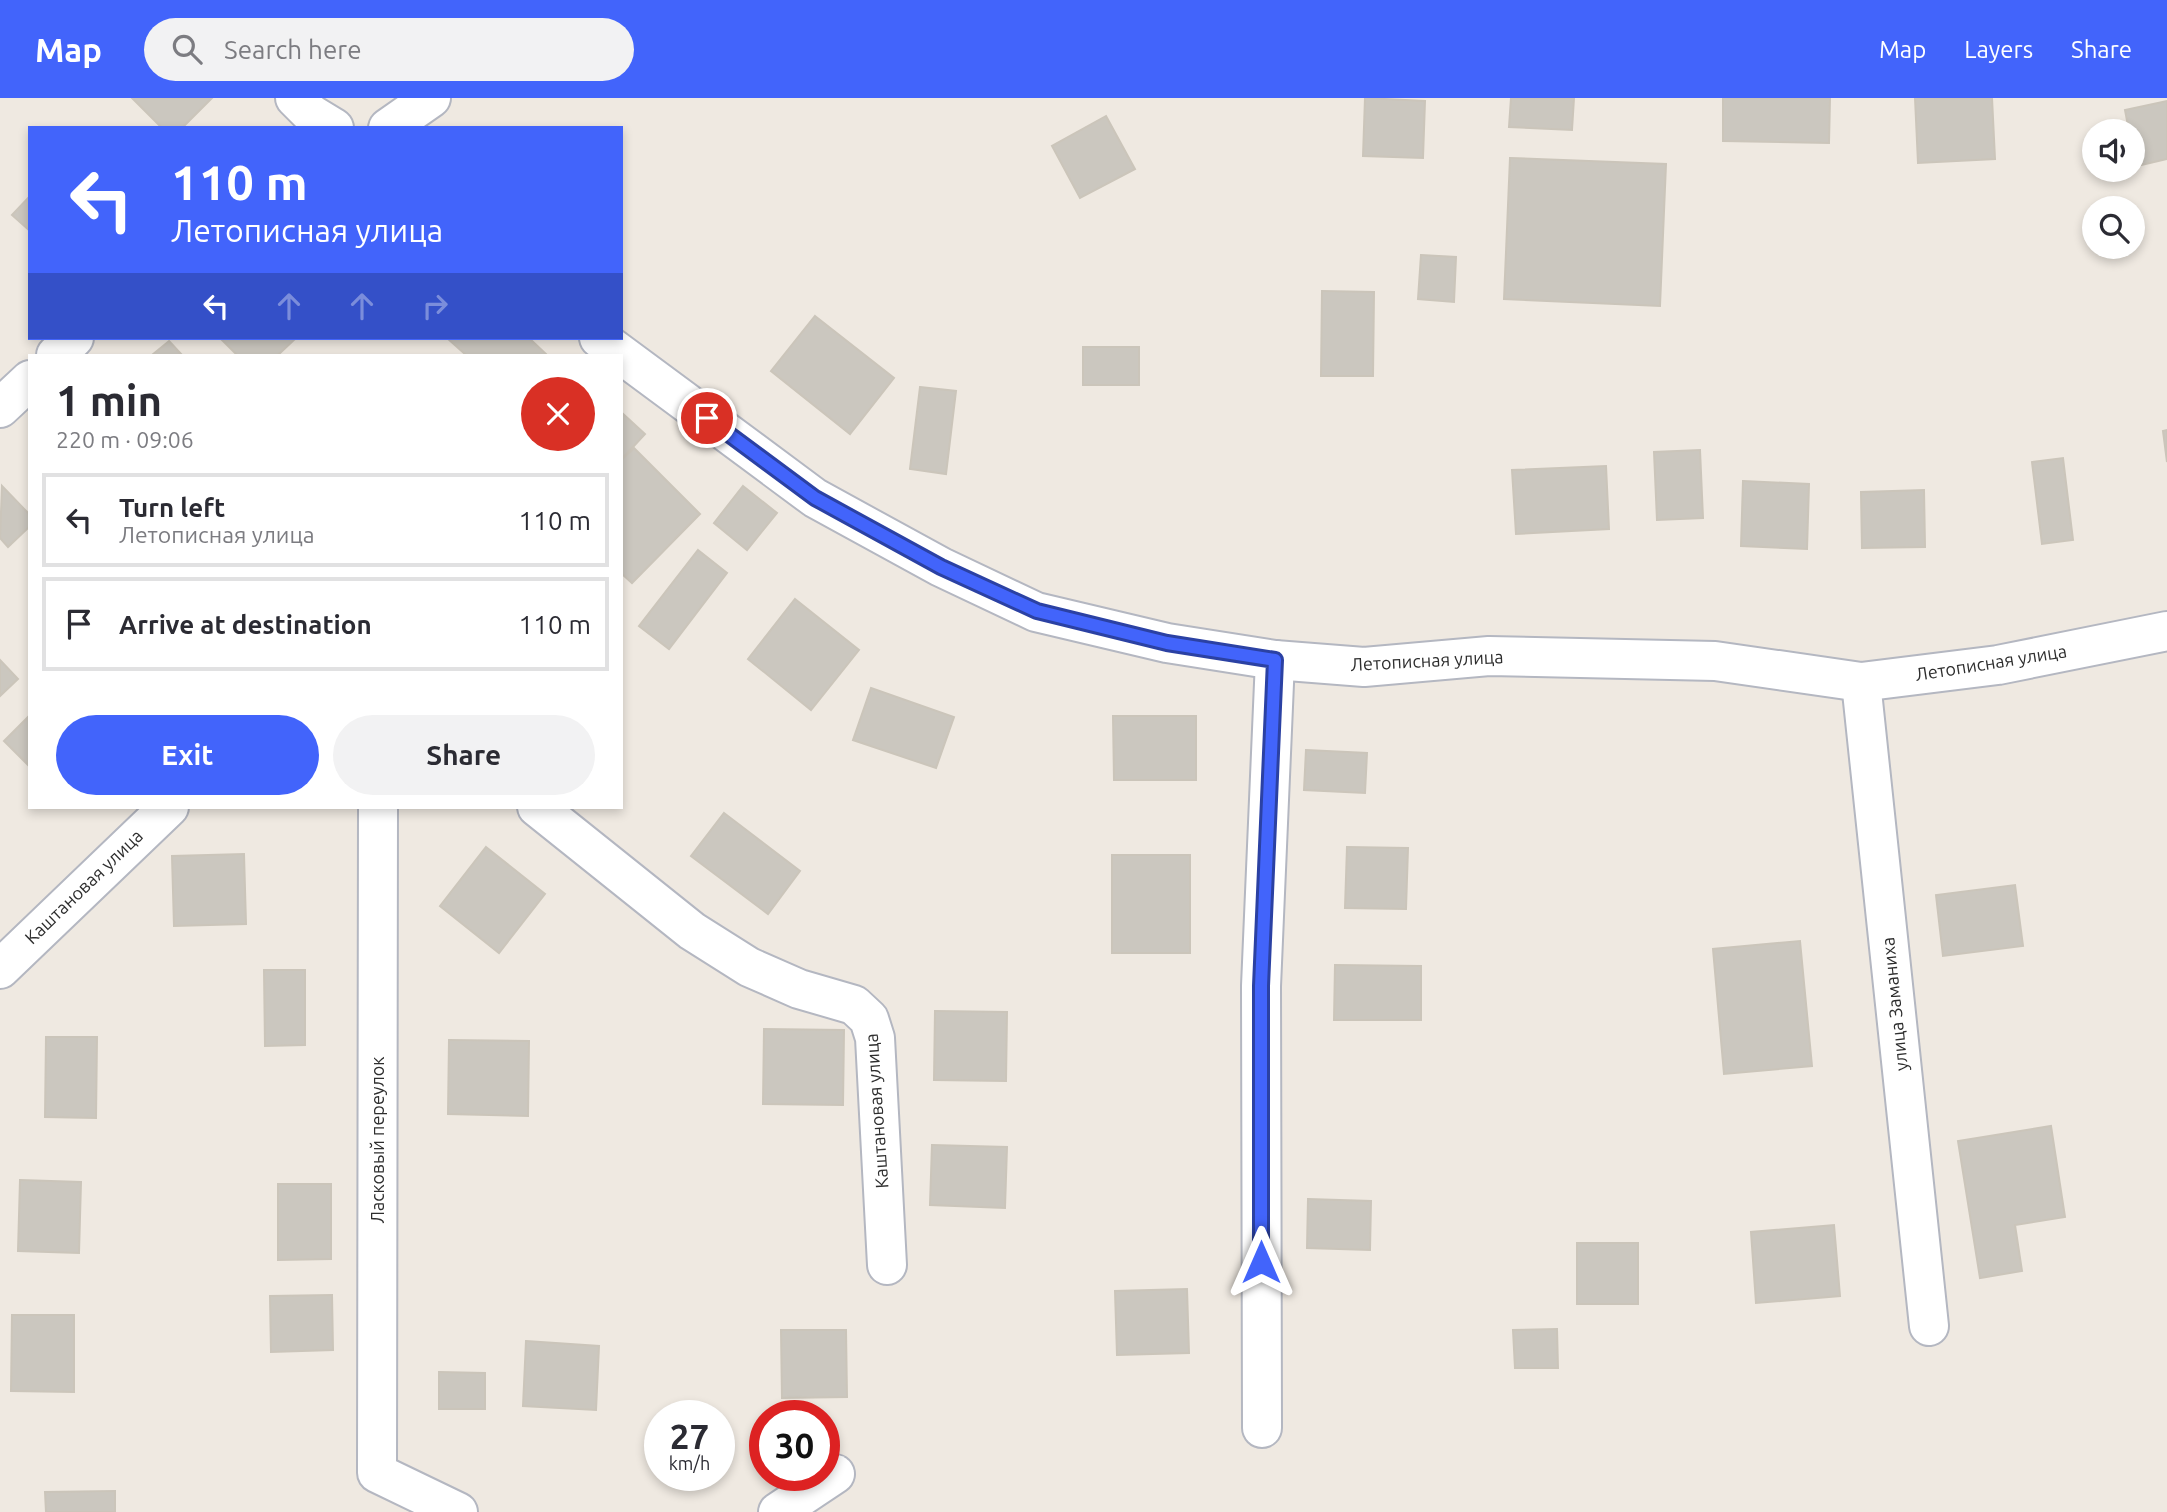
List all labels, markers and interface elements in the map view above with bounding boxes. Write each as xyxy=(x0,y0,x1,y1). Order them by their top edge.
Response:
search box xyxy=(144,18,634,81)
icon: search xyxy=(168,30,206,68)
text: Map xyxy=(35,31,102,68)
text: Search here xyxy=(224,35,362,64)
text: Map xyxy=(1879,36,1926,63)
text: Layers xyxy=(1964,36,2033,63)
text: Share xyxy=(2071,36,2132,63)
map controls xyxy=(2082,119,2145,259)
button: sound xyxy=(2082,119,2145,182)
icon: left xyxy=(56,154,147,245)
text: 110 m xyxy=(171,154,308,209)
button: search xyxy=(2082,196,2145,259)
text: Летописная улица xyxy=(171,212,443,248)
icon: left xyxy=(197,287,235,325)
icon: ahead xyxy=(270,287,308,325)
icon: ahead xyxy=(343,287,381,325)
icon: right xyxy=(416,287,454,325)
text: 1 min xyxy=(56,377,162,424)
button: close xyxy=(521,377,595,451)
pin xyxy=(677,388,737,448)
icon: arrive xyxy=(688,399,726,437)
text: 220 m · 09:06 xyxy=(56,427,194,452)
text: Turn left xyxy=(119,493,225,522)
icon: left xyxy=(60,501,98,539)
text: 110 m xyxy=(519,506,591,535)
text: Летописная улица xyxy=(119,522,315,547)
icon: arrive xyxy=(60,605,98,643)
text: Arrive at destination xyxy=(119,610,372,639)
text: 110 m xyxy=(519,610,591,639)
street label: Летописная улица xyxy=(1914,640,2068,684)
street label: Летописная улица xyxy=(1350,646,1504,674)
button: Exit xyxy=(56,715,319,795)
button: Share xyxy=(333,715,595,795)
street label: Каштановая улица xyxy=(20,825,146,947)
street label: улица Заманиха xyxy=(1877,936,1911,1072)
street label: Каштановая улица xyxy=(861,1033,891,1189)
street label: Ласковый переулок xyxy=(367,1056,387,1224)
position arrow xyxy=(1224,1225,1298,1299)
speed limit sign: 30 xyxy=(749,1400,840,1491)
text: 27 xyxy=(670,1416,709,1456)
text: km/h xyxy=(669,1453,710,1473)

